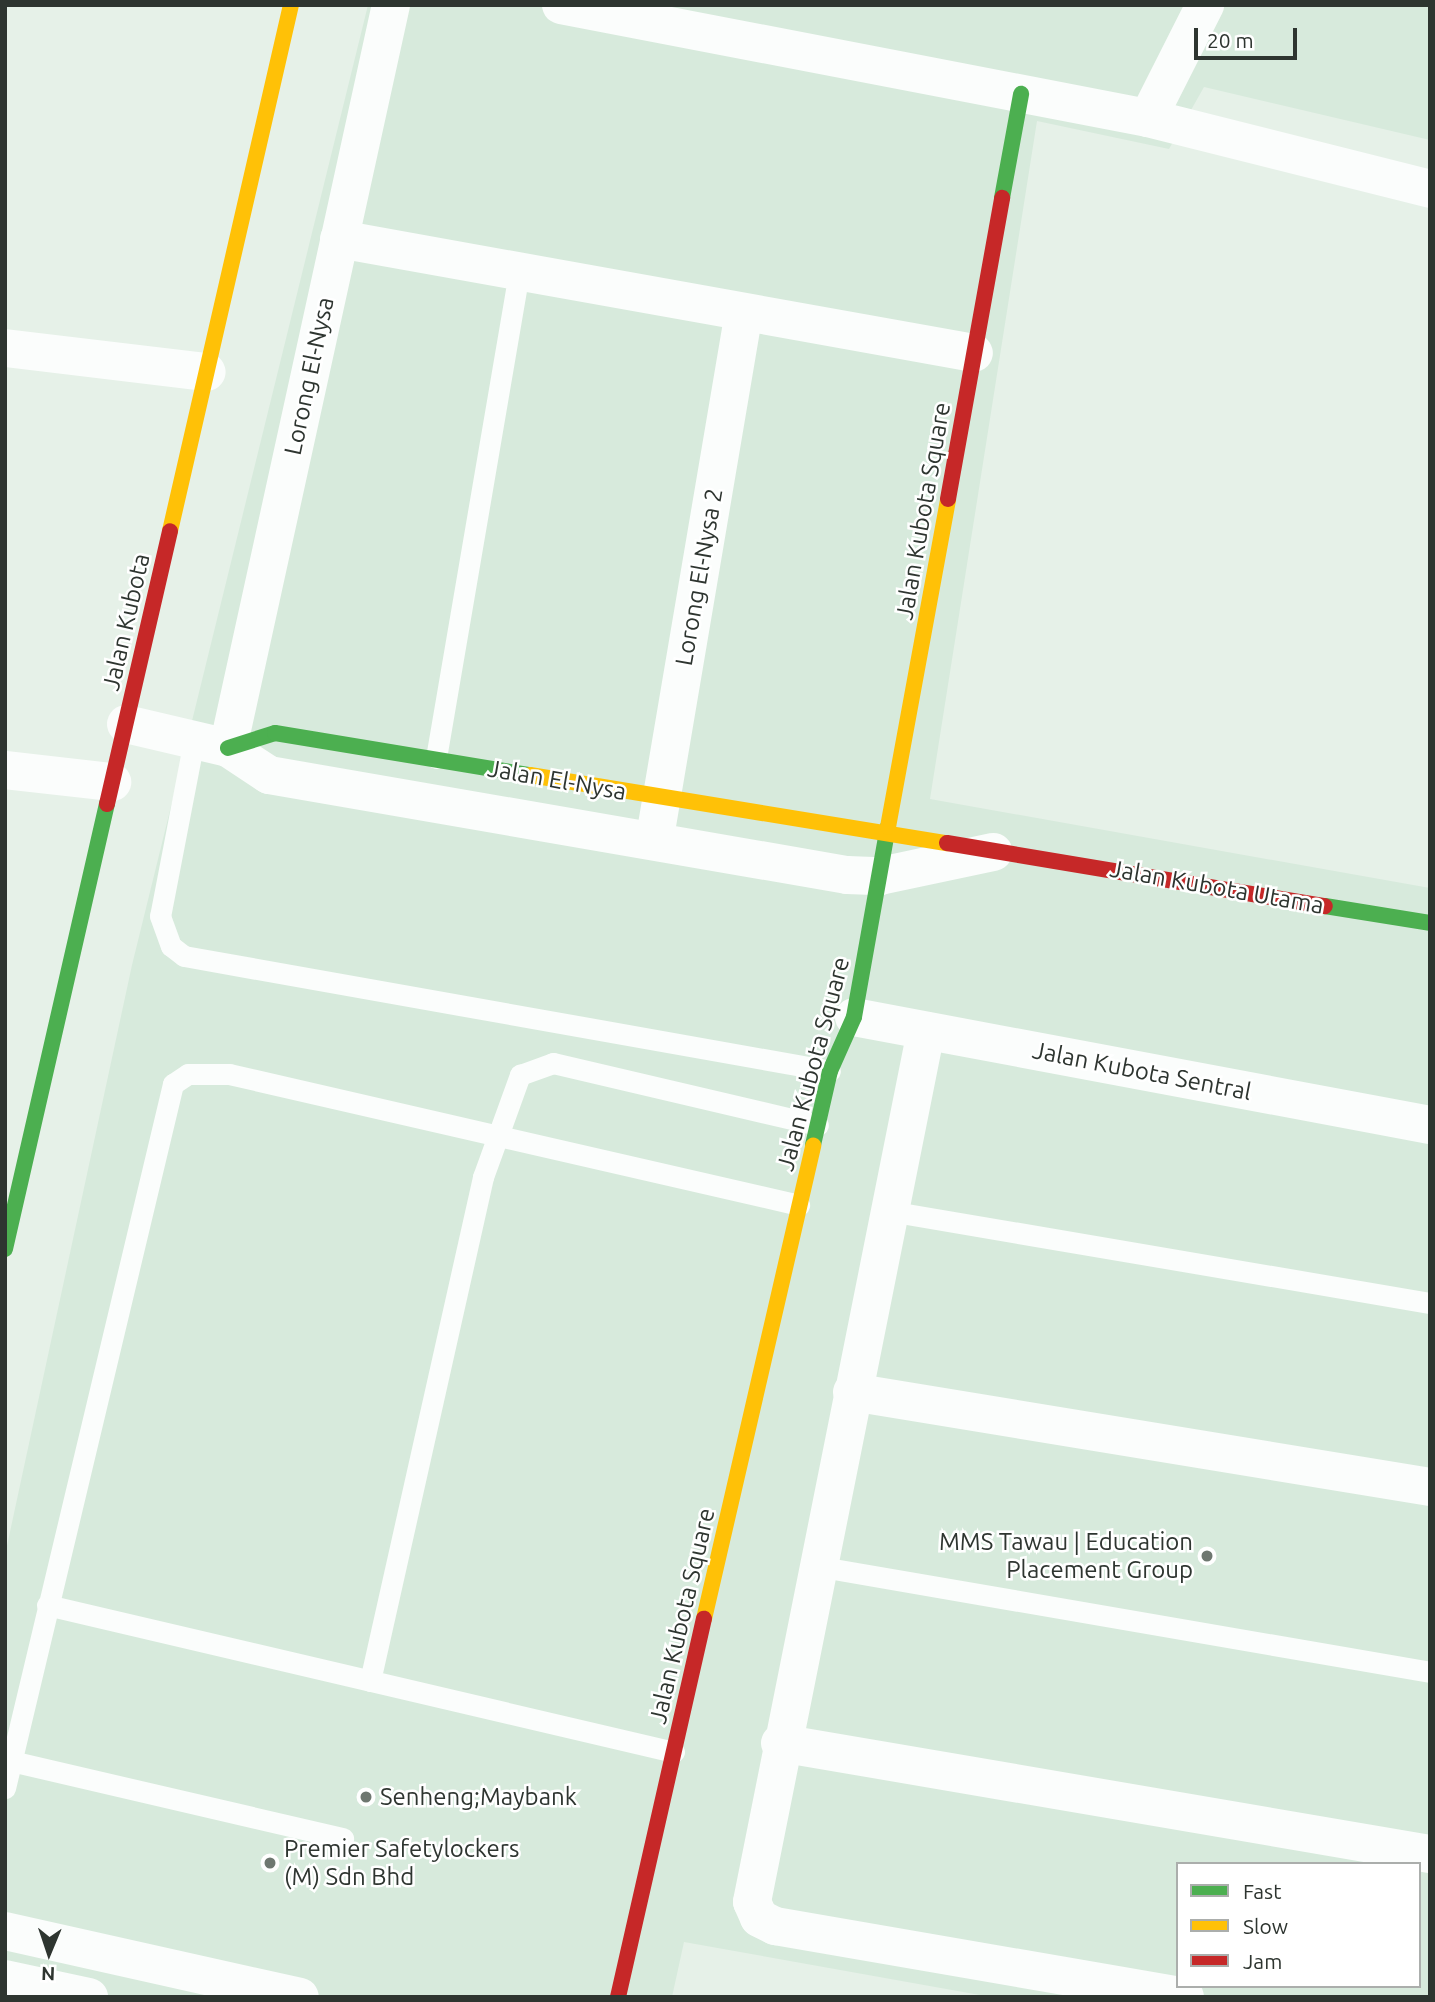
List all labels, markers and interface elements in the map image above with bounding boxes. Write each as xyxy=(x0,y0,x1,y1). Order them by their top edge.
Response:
scale bar xyxy=(1197,14,1300,58)
text: 20 m xyxy=(1207,28,1254,52)
street label: Lorong El-Nysa xyxy=(278,295,340,457)
street label: Jalan Kubota Square xyxy=(890,400,956,622)
street label: Lorong El-Nysa 2 xyxy=(669,486,729,668)
street label: Jalan Kubota xyxy=(96,551,156,693)
street label: Jalan El-Nysa xyxy=(485,754,629,806)
street label: Jalan Kubota Utama xyxy=(1108,854,1326,920)
street label: Jalan Kubota Square xyxy=(771,954,855,1174)
street label: Jalan Kubota Sentral xyxy=(1030,1036,1254,1106)
street label: Jalan Kubota Square xyxy=(643,1505,721,1727)
place label: MMS Tawau | Education Placement Group xyxy=(939,1528,1193,1584)
marker: MMS Tawau | Education Placement Group xyxy=(1199,1548,1215,1564)
place label: Senheng;Maybank xyxy=(380,1783,577,1811)
marker: Senheng;Maybank xyxy=(358,1789,374,1805)
place label: Premier Safetylockers (M) Sdn Bhd xyxy=(284,1835,519,1891)
marker: Premier Safetylockers (M) Sdn Bhd xyxy=(262,1855,278,1871)
legend xyxy=(1176,1862,1421,1988)
text: Fast xyxy=(1243,1879,1281,1903)
text: Slow xyxy=(1243,1914,1288,1938)
north arrow xyxy=(14,1918,84,1988)
text: Jam xyxy=(1243,1949,1282,1973)
text: N xyxy=(41,1963,56,1985)

